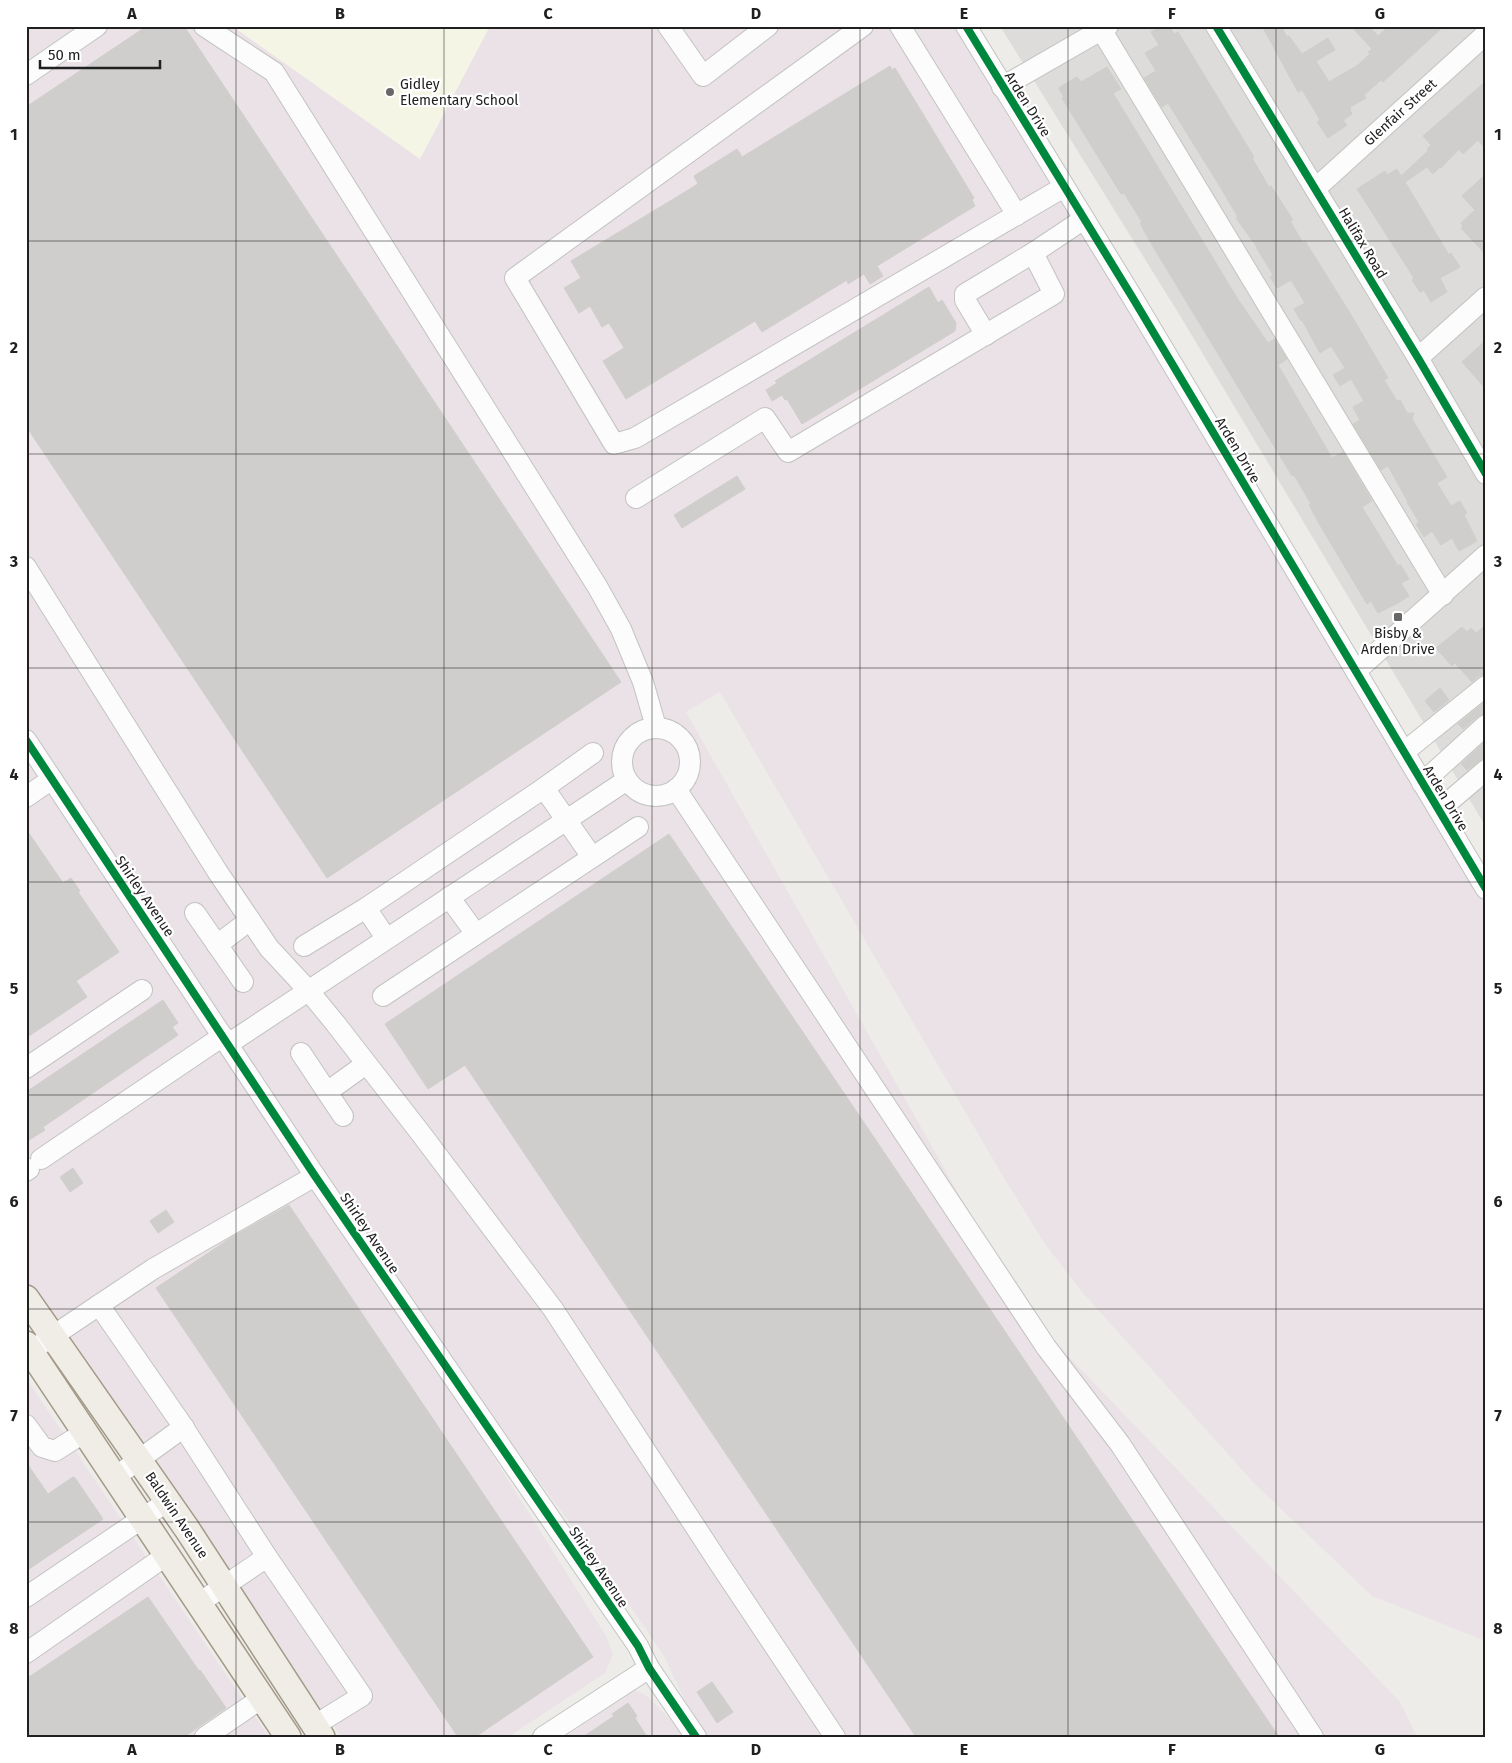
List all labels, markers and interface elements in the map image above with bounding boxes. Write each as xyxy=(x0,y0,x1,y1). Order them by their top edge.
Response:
text: A xyxy=(126,4,137,23)
text: B xyxy=(335,4,345,23)
text: C xyxy=(543,4,553,23)
text: D xyxy=(751,4,761,23)
text: E xyxy=(960,4,968,23)
text: F xyxy=(1168,4,1176,23)
text: G xyxy=(1375,4,1385,23)
scale bar xyxy=(40,38,160,70)
text: 50 m xyxy=(48,46,81,64)
street label: Arden Drive xyxy=(1001,68,1054,140)
street label: Glenfair Street xyxy=(1361,75,1441,149)
place label: Gidley Elementary School xyxy=(400,76,518,109)
marker: Gidley Elementary School xyxy=(384,86,396,98)
text: 1 xyxy=(10,125,18,144)
text: 1 xyxy=(1494,125,1502,144)
street label: Halifax Road xyxy=(1335,205,1390,282)
text: 2 xyxy=(10,338,18,357)
text: 2 xyxy=(1494,338,1502,357)
street label: Arden Drive xyxy=(1211,414,1264,486)
text: 3 xyxy=(9,552,18,571)
text: 3 xyxy=(1493,552,1502,571)
marker: Bisby & Arden Drive xyxy=(1392,611,1404,623)
place label: Bisby & Arden Drive xyxy=(1361,625,1435,658)
street label: Arden Drive xyxy=(1419,762,1472,834)
text: 4 xyxy=(9,765,19,784)
text: 4 xyxy=(1493,765,1503,784)
street label: Shirley Avenue xyxy=(111,853,178,940)
text: 5 xyxy=(10,979,19,998)
text: 5 xyxy=(1494,979,1503,998)
street label: Shirley Avenue xyxy=(336,1190,403,1277)
text: 6 xyxy=(9,1192,19,1211)
text: 6 xyxy=(1493,1192,1503,1211)
text: 7 xyxy=(10,1406,18,1425)
text: 7 xyxy=(1494,1406,1502,1425)
street label: Baldwin Avenue xyxy=(141,1469,212,1562)
street label: Shirley Avenue xyxy=(565,1524,632,1611)
text: 8 xyxy=(9,1619,19,1638)
text: 8 xyxy=(1493,1619,1503,1638)
text: A xyxy=(126,1740,137,1759)
text: B xyxy=(335,1740,345,1759)
text: C xyxy=(543,1740,553,1759)
text: D xyxy=(751,1740,761,1759)
text: E xyxy=(960,1740,968,1759)
text: F xyxy=(1168,1740,1176,1759)
text: G xyxy=(1375,1740,1385,1759)

